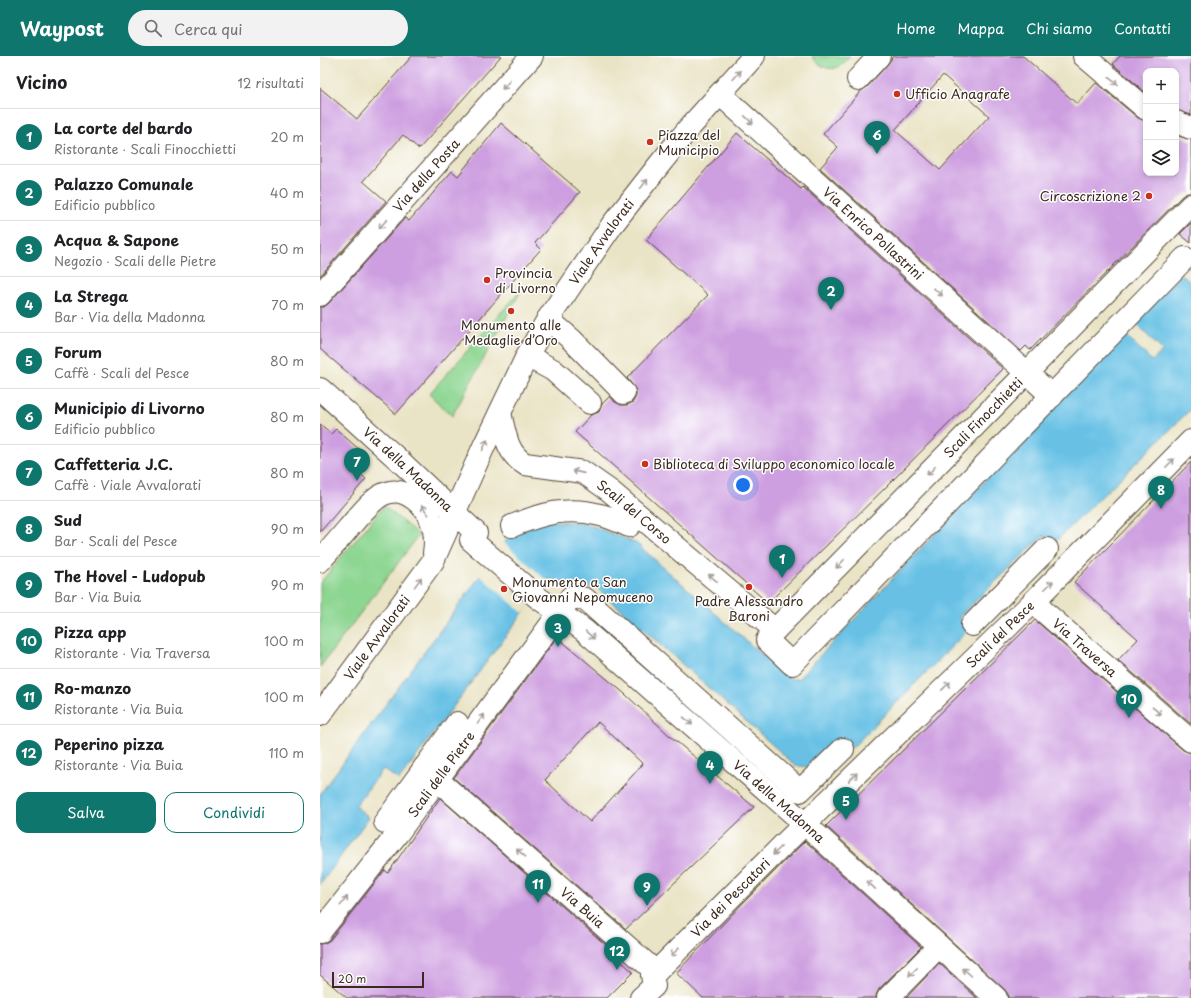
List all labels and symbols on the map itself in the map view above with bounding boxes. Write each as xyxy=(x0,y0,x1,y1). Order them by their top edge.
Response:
one-way arrow xyxy=(732,70,742,80)
one-way arrow xyxy=(1108,77,1119,86)
one-way arrow xyxy=(501,80,511,90)
place label: Ufficio Anagrafe xyxy=(905,84,1010,103)
marker: Ufficio Anagrafe xyxy=(892,89,902,99)
one-way arrow xyxy=(744,115,754,125)
pin: 6 xyxy=(864,121,890,154)
place label: Piazza del Municipio xyxy=(658,125,720,159)
street label: Via della Posta xyxy=(388,133,464,216)
marker: Piazza del Municipio xyxy=(645,137,655,147)
one-way arrow xyxy=(640,178,649,189)
street label: Via Enrico Pollastrini xyxy=(819,182,928,284)
place label: Circoscrizione 2 xyxy=(1040,186,1141,205)
marker: Circoscrizione 2 xyxy=(1144,191,1154,201)
street label: Viale Avvalorati xyxy=(564,195,638,288)
one-way arrow xyxy=(378,219,387,230)
place label: Provincia di Livorno xyxy=(495,263,556,297)
marker: Provincia di Livorno xyxy=(482,275,492,285)
pin: 2 xyxy=(818,277,844,310)
one-way arrow xyxy=(933,288,943,297)
marker: Monumento alle Medaglie d’Oro xyxy=(506,306,516,316)
place label: Monumento alle Medaglie d’Oro xyxy=(461,315,562,349)
street label: Scali Finocchietti xyxy=(939,373,1027,462)
street label: Via della Madonna xyxy=(359,422,458,516)
one-way arrow xyxy=(482,439,489,451)
pin: 7 xyxy=(344,448,370,481)
place label: Biblioteca di Sviluppo economico locale xyxy=(653,454,895,473)
one-way arrow xyxy=(1165,458,1174,468)
marker: Biblioteca di Sviluppo economico locale xyxy=(640,459,650,469)
one-way arrow xyxy=(926,466,935,476)
one-way arrow xyxy=(572,467,585,475)
street label: Scali del Corso xyxy=(593,475,676,548)
your location xyxy=(733,475,753,495)
pin: 8 xyxy=(1148,476,1174,509)
one-way arrow xyxy=(421,505,429,516)
pin: 1 xyxy=(769,545,795,578)
one-way arrow xyxy=(835,559,845,569)
place label: Monumento a San Giovanni Nepomuceno xyxy=(512,572,653,606)
one-way arrow xyxy=(707,573,718,582)
one-way arrow xyxy=(413,577,422,588)
one-way arrow xyxy=(1044,581,1054,590)
marker: Padre Alessandro Baroni xyxy=(744,582,754,592)
marker: Monumento a San Giovanni Nepomuceno xyxy=(499,584,509,594)
street label: Viale Avvalorati xyxy=(339,591,414,684)
place label: Padre Alessandro Baroni xyxy=(695,591,803,625)
street label: Scali del Pesce xyxy=(961,596,1038,672)
pin: 3 xyxy=(545,614,571,647)
street label: Via Traversa xyxy=(1049,614,1122,681)
one-way arrow xyxy=(585,631,596,640)
one-way arrow xyxy=(941,682,951,691)
pin: 10 xyxy=(1116,685,1142,718)
one-way arrow xyxy=(1152,706,1162,715)
one-way arrow xyxy=(477,714,485,725)
one-way arrow xyxy=(683,717,693,726)
street label: Scali delle Pietre xyxy=(403,727,479,821)
pin: 4 xyxy=(697,751,723,784)
street label: Via della Madonna xyxy=(729,755,830,847)
one-way arrow xyxy=(848,772,858,782)
pin: 5 xyxy=(833,787,859,820)
one-way arrow xyxy=(772,846,782,856)
one-way arrow xyxy=(516,849,527,858)
street label: Via dei Pescatori xyxy=(686,853,774,941)
pin: 11 xyxy=(525,870,551,903)
pin: 9 xyxy=(634,873,660,906)
one-way arrow xyxy=(866,880,876,889)
street label: Via Buia xyxy=(556,882,609,932)
one-way arrow xyxy=(340,896,348,907)
pin: 12 xyxy=(604,937,630,970)
one-way arrow xyxy=(670,948,680,957)
one-way arrow xyxy=(908,967,918,977)
one-way arrow xyxy=(963,968,973,977)
scale bar xyxy=(332,970,424,989)

